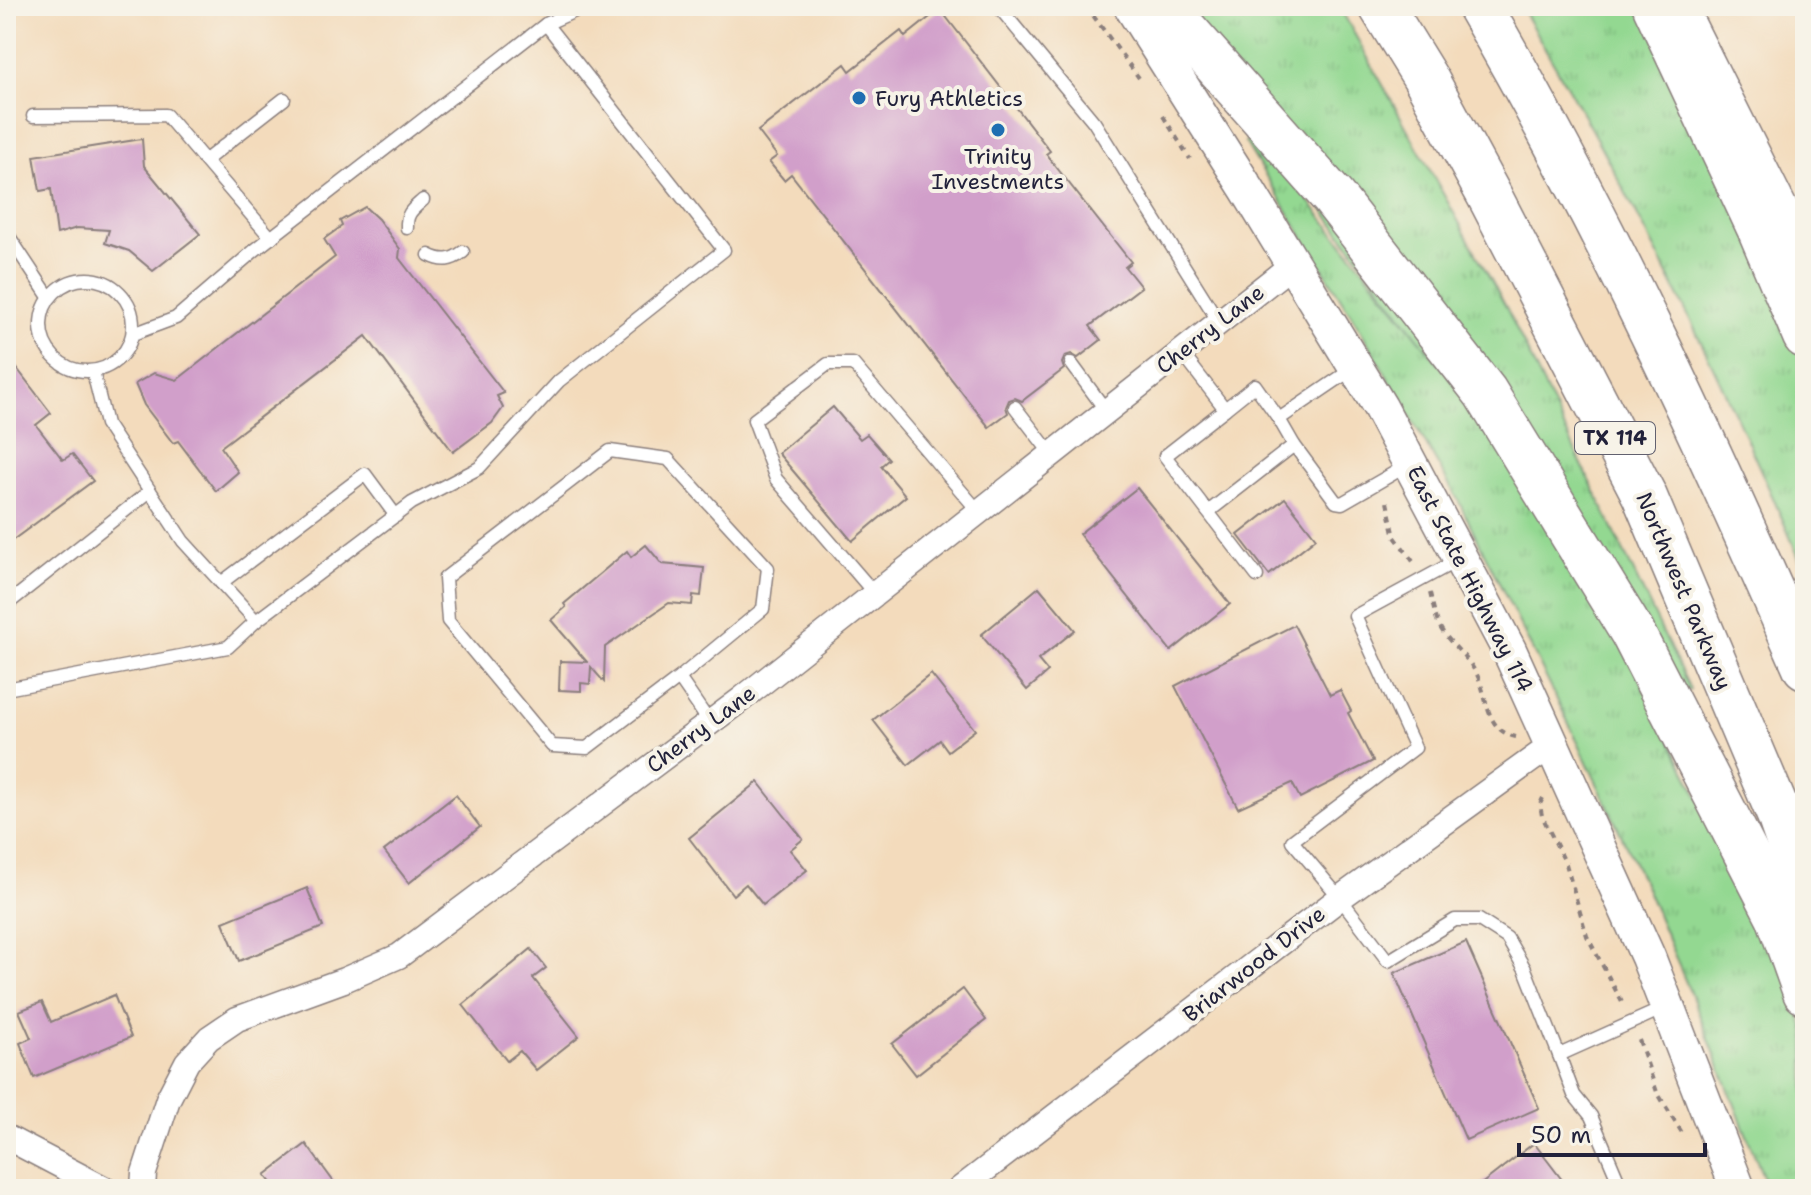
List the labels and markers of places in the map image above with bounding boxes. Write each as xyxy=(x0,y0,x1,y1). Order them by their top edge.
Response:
place label: Fury Athletics xyxy=(875,84,1023,113)
marker: Fury Athletics xyxy=(850,89,868,107)
marker: Trinity Investments xyxy=(989,121,1007,139)
place label: Trinity Investments xyxy=(932,142,1064,196)

